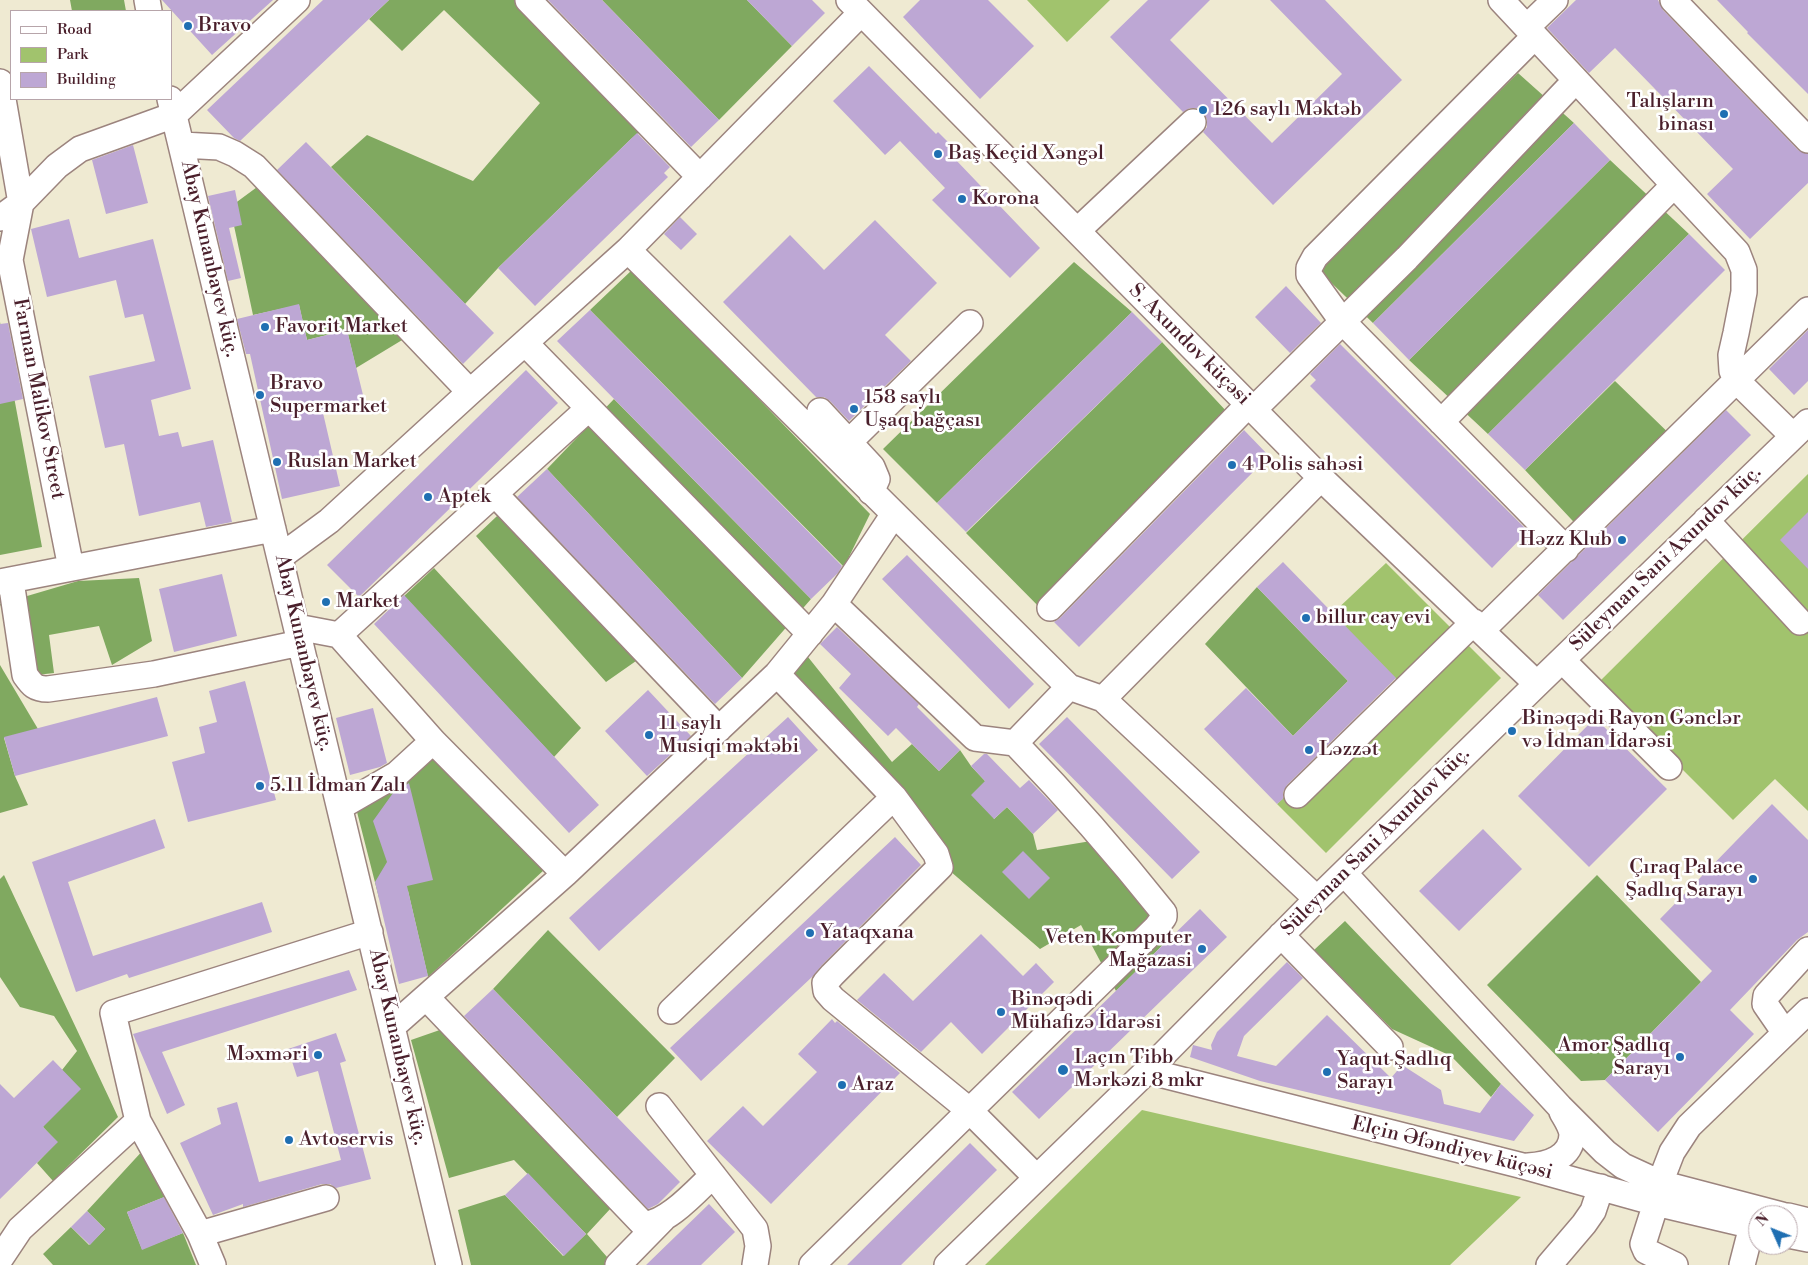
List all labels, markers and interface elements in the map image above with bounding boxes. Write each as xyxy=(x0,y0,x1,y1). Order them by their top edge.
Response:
legend xyxy=(10,10,172,100)
place label: Bravo xyxy=(198,14,251,38)
text: Road xyxy=(57,20,92,39)
marker: Bravo xyxy=(182,20,194,32)
text: Park xyxy=(57,45,88,64)
text: Building xyxy=(57,70,116,89)
place label: Talışların binası xyxy=(1627,90,1714,137)
place label: 126 saylı Məktəb xyxy=(1213,98,1362,122)
marker: 126 saylı Məktəb xyxy=(1197,104,1209,116)
marker: Talışların binası xyxy=(1718,108,1730,120)
place label: Baş Keçid Xəngəl xyxy=(948,142,1104,166)
marker: Baş Keçid Xəngəl xyxy=(932,148,944,160)
street label: Abay Kunanbayev küç. xyxy=(175,159,243,359)
place label: Korona xyxy=(972,187,1039,211)
marker: Korona xyxy=(956,193,968,205)
street label: S. Axundov küçəsi xyxy=(1123,279,1255,411)
street label: Farman Malikov Street xyxy=(7,296,69,502)
place label: Favorit Market xyxy=(275,315,408,339)
marker: Favorit Market xyxy=(259,321,271,333)
place label: Bravo Supermarket xyxy=(270,372,387,419)
place label: 158 saylı Uşaq bağçası xyxy=(864,386,981,433)
marker: Bravo Supermarket xyxy=(254,389,266,401)
marker: 158 saylı Uşaq bağçası xyxy=(848,403,860,415)
place label: Ruslan Market xyxy=(287,450,417,474)
place label: 4 Polis sahəsi xyxy=(1242,453,1363,477)
marker: Ruslan Market xyxy=(271,456,283,468)
marker: 4 Polis sahəsi xyxy=(1226,459,1238,471)
street label: Süleyman Sani Axundov küç. xyxy=(1565,461,1767,657)
place label: Aptek xyxy=(438,485,491,509)
marker: Aptek xyxy=(422,491,434,503)
place label: Həzz Klub xyxy=(1519,528,1612,552)
marker: Həzz Klub xyxy=(1616,534,1628,546)
street label: Abay Kunanbayev küç. xyxy=(269,553,337,753)
place label: Market xyxy=(336,590,400,614)
marker: Market xyxy=(320,596,332,608)
place label: billur cay evi xyxy=(1316,606,1430,630)
marker: billur cay evi xyxy=(1300,612,1312,624)
place label: Binəqədi Rayon Gənclər və İdman İdarəsi xyxy=(1522,707,1741,754)
place label: 11 saylı Musiqi məktəbi xyxy=(659,712,799,759)
marker: Binəqədi Rayon Gənclər və İdman İdarəsi xyxy=(1506,725,1518,737)
marker: 11 saylı Musiqi məktəbi xyxy=(643,729,655,741)
place label: Ləzzət xyxy=(1319,738,1379,762)
street label: Süleyman Sani Axundov küç. xyxy=(1277,743,1475,941)
marker: Ləzzət xyxy=(1303,744,1315,756)
place label: 5.11 İdman Zalı xyxy=(270,774,406,798)
marker: 5.11 İdman Zalı xyxy=(254,780,266,792)
place label: Çıraq Palace Şadlıq Sarayı xyxy=(1625,856,1743,903)
marker: Çıraq Palace Şadlıq Sarayı xyxy=(1747,873,1759,885)
place label: Yataqxana xyxy=(820,921,914,945)
place label: Veten Komputer Mağazasi xyxy=(1045,926,1192,973)
marker: Yataqxana xyxy=(804,927,816,939)
marker: Veten Komputer Mağazasi xyxy=(1196,943,1208,955)
street label: Abay Kunanbayev küç. xyxy=(363,947,431,1147)
place label: Binəqədi Mühafizə İdarəsi xyxy=(1011,988,1161,1035)
marker: Binəqədi Mühafizə İdarəsi xyxy=(995,1006,1007,1018)
place label: Amor Şadlıq Sarayı xyxy=(1558,1034,1670,1081)
place label: Məxməri xyxy=(227,1043,308,1067)
place label: Laçın Tibb Mərkəzi 8 mkr xyxy=(1074,1046,1204,1093)
place label: Yaqut Şadlıq Sarayı xyxy=(1337,1048,1451,1095)
marker: Məxməri xyxy=(312,1049,324,1061)
marker: Amor Şadlıq Sarayı xyxy=(1674,1051,1686,1063)
marker: Laçın Tibb Mərkəzi 8 mkr xyxy=(1056,1063,1070,1077)
marker: Yaqut Şadlıq Sarayı xyxy=(1321,1066,1333,1078)
place label: Araz xyxy=(852,1073,894,1097)
marker: Araz xyxy=(836,1079,848,1091)
street label: Elçin Əfəndiyev küçəsi xyxy=(1349,1112,1555,1186)
place label: Avtoservis xyxy=(299,1128,393,1152)
marker: Avtoservis xyxy=(283,1134,295,1146)
north arrow xyxy=(1748,1205,1798,1255)
text: N xyxy=(1753,1210,1773,1231)

